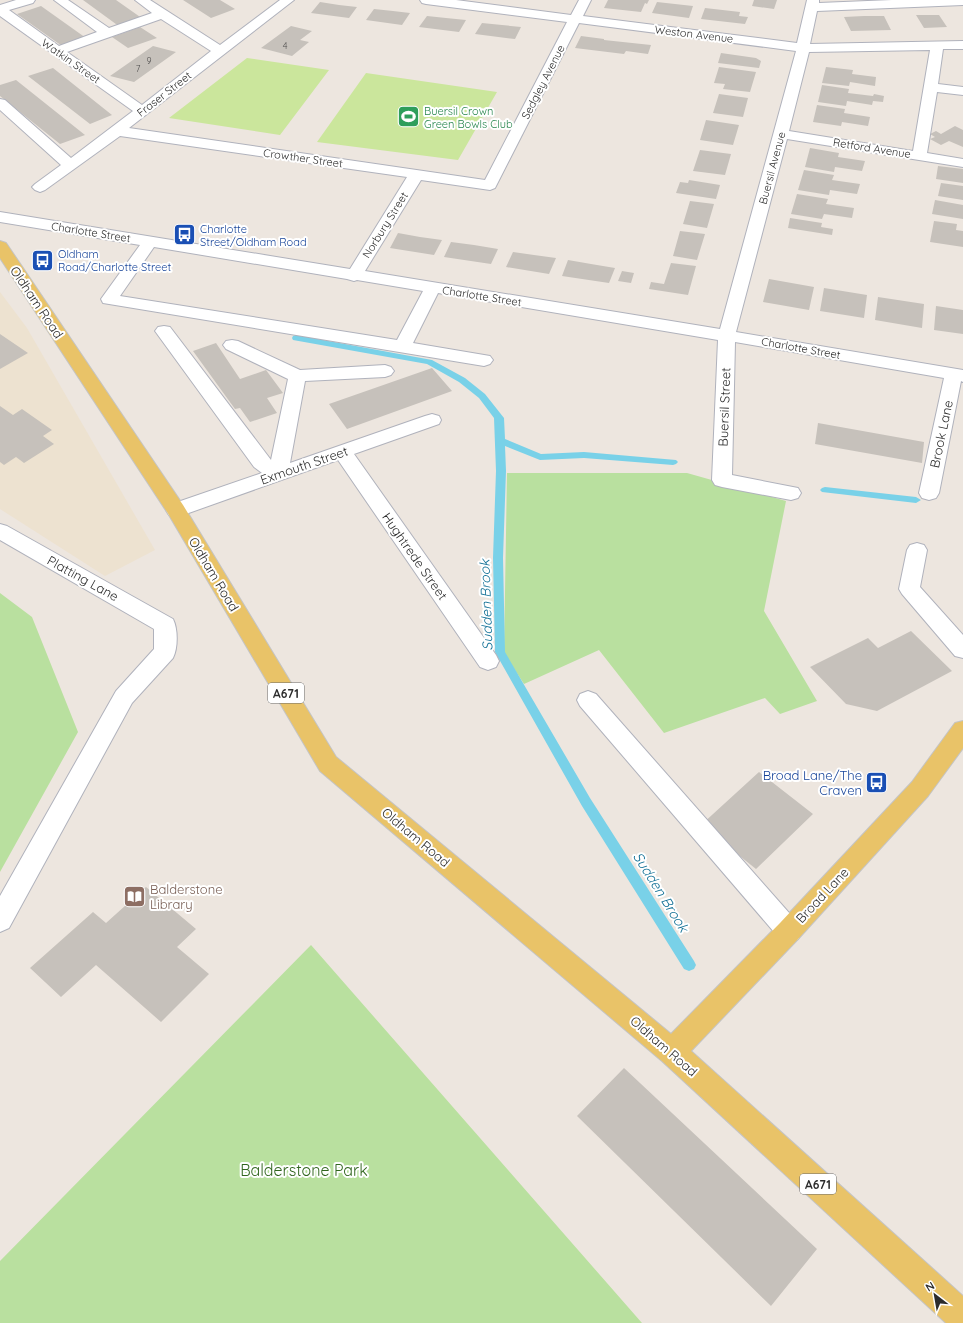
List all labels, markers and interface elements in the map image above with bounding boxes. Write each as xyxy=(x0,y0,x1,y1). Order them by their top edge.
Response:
street label: Weston Avenue xyxy=(654,22,734,46)
street label: Watkin Street xyxy=(39,36,103,87)
house number: 4 xyxy=(283,40,288,51)
street label: Sedgley Avenue xyxy=(518,43,568,121)
house number: 9 xyxy=(146,55,152,66)
house number: 7 xyxy=(136,63,141,74)
street label: Fraser Street xyxy=(134,68,194,120)
sports icon: Buersil Crown Green Bowls Club xyxy=(395,104,421,130)
place label: Buersil Crown Green Bowls Club xyxy=(424,104,513,131)
street label: Buersil Avenue xyxy=(756,130,788,206)
street label: Retford Avenue xyxy=(832,135,912,161)
street label: Crowther Street xyxy=(262,145,344,171)
street label: Norbury Street xyxy=(359,189,411,261)
street label: Charlotte Street xyxy=(50,219,132,245)
bus stop icon: Charlotte Street/Oldham Road xyxy=(172,222,198,248)
place label: Charlotte Street/Oldham Road xyxy=(200,222,307,249)
bus stop icon: Oldham Road/Charlotte Street xyxy=(30,247,56,273)
place label: Oldham Road/Charlotte Street xyxy=(58,247,171,274)
street label: Oldham Road xyxy=(7,263,67,341)
street label: Charlotte Street xyxy=(441,283,523,309)
street label: Charlotte Street xyxy=(760,334,842,362)
street label: Buersil Street xyxy=(715,367,733,447)
street label: Brook Lane xyxy=(926,399,956,469)
street label: Exmouth Street xyxy=(258,443,350,487)
street label: Hughtrede Street xyxy=(379,509,451,603)
street label: Oldham Road xyxy=(186,534,242,614)
street label: Platting Lane xyxy=(45,552,121,604)
water label: Sudden Brook xyxy=(475,558,497,651)
road number: A671 xyxy=(268,683,304,703)
place label: Broad Lane/The Craven xyxy=(763,767,862,798)
bus stop icon: Broad Lane/The Craven xyxy=(864,769,890,795)
street label: Oldham Road xyxy=(379,804,453,870)
water label: Sudden Brook xyxy=(629,849,694,937)
street label: Broad Lane xyxy=(792,864,852,926)
place label: Balderstone Library xyxy=(150,881,223,912)
library icon: Balderstone Library xyxy=(121,883,147,909)
street label: Oldham Road xyxy=(627,1013,701,1079)
park label: Balderstone Park xyxy=(240,1160,368,1180)
road number: A671 xyxy=(800,1174,836,1194)
north arrow xyxy=(915,1275,955,1315)
text: N xyxy=(923,1278,937,1295)

